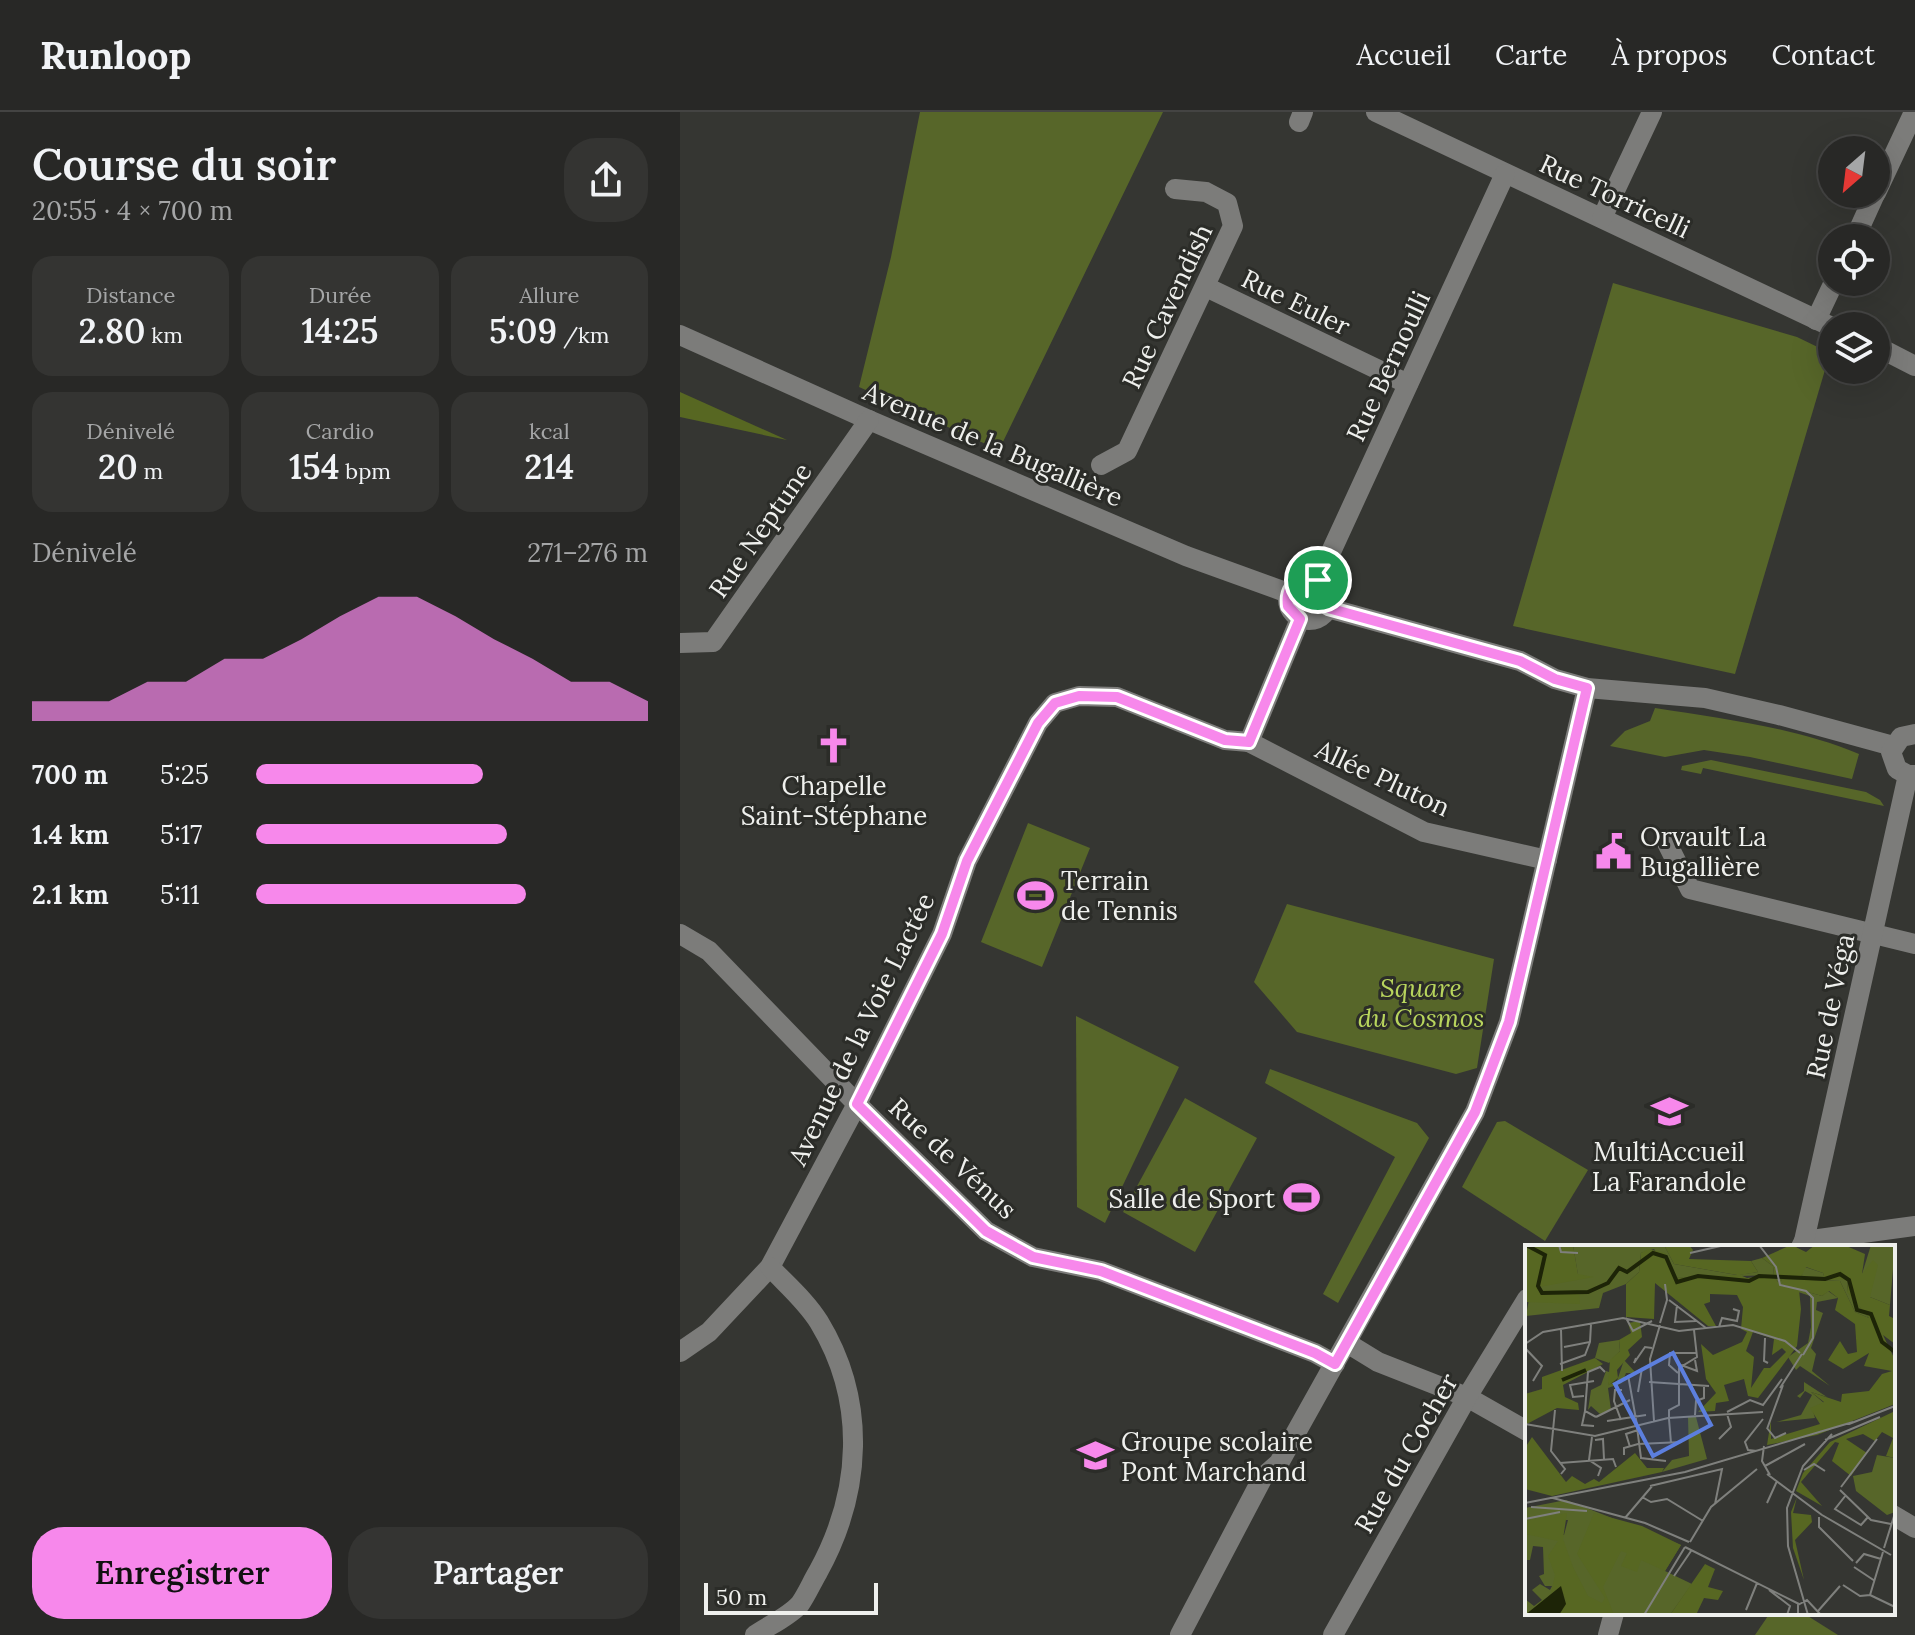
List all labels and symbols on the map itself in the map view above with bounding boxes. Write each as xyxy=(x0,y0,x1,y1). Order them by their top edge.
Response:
north arrow xyxy=(1818,136,1890,208)
street label: Rue Torricelli xyxy=(1534,147,1696,245)
street label: Rue Cavendish xyxy=(1115,219,1219,393)
street label: Rue Euler xyxy=(1236,262,1356,343)
street label: Rue Bernoulli xyxy=(1339,285,1437,447)
street label: Avenue de la Bugallière xyxy=(857,374,1128,514)
street label: Rue Neptune xyxy=(701,456,819,604)
pin xyxy=(1284,546,1352,614)
church icon: Chapelle Saint-Stéphane xyxy=(815,727,853,765)
street label: Allée Pluton xyxy=(1310,732,1455,824)
place label: Chapelle Saint-Stéphane xyxy=(741,769,927,832)
place label: Orvault La Bugallière xyxy=(1640,820,1767,883)
public building icon: Orvault La Bugallière xyxy=(1595,832,1633,870)
place label: Terrain de Tennis xyxy=(1061,864,1178,927)
sports icon: Terrain de Tennis xyxy=(1016,876,1054,914)
street label: Avenue de la Voie Lactée xyxy=(780,887,941,1172)
street label: Rue de Véga xyxy=(1799,931,1861,1081)
park label: Square du Cosmos xyxy=(1358,971,1484,1034)
street label: Rue de Vénus xyxy=(882,1090,1024,1226)
school or university icon: MultiAccueil La Farandole xyxy=(1650,1093,1688,1131)
place label: MultiAccueil La Farandole xyxy=(1592,1135,1746,1198)
sports icon: Salle de Sport xyxy=(1282,1179,1320,1217)
place label: Salle de Sport xyxy=(1108,1182,1275,1215)
inset map xyxy=(1525,1245,1895,1615)
street label: Rue du Cocher xyxy=(1347,1367,1465,1539)
place label: Groupe scolaire Pont Marchand xyxy=(1121,1425,1313,1488)
school or university icon: Groupe scolaire Pont Marchand xyxy=(1076,1437,1114,1475)
scale bar xyxy=(704,1579,878,1615)

